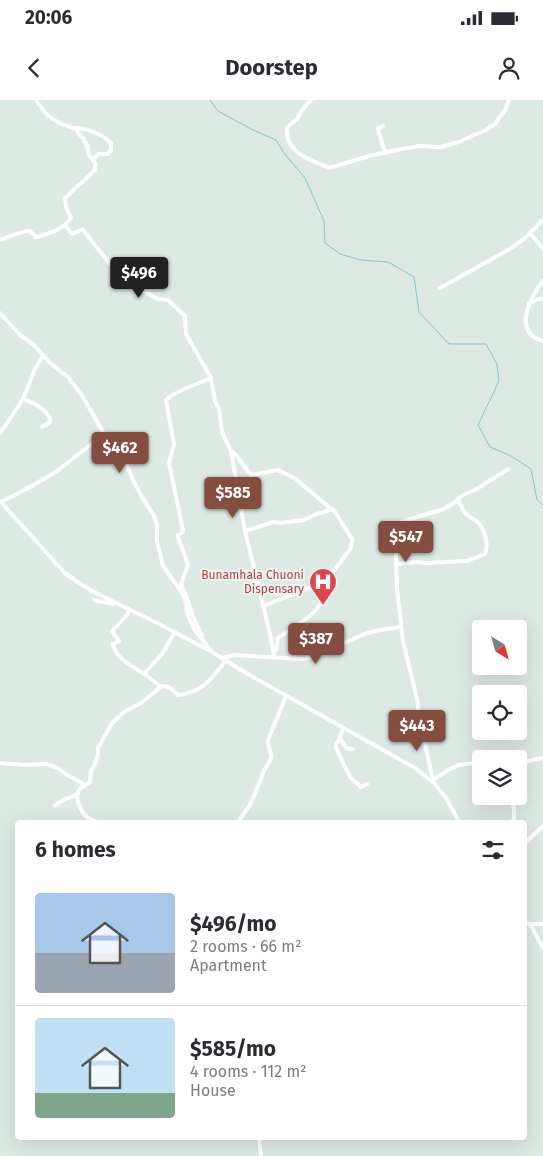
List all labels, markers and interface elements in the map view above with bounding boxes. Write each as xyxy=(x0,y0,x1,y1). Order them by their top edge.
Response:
text: 20:06 xyxy=(25,6,72,29)
icon: back xyxy=(20,54,48,82)
text: Doorstep xyxy=(225,54,318,81)
icon: person xyxy=(495,54,523,82)
pin: $496 xyxy=(109,256,169,299)
text: $496 xyxy=(121,263,157,282)
pin: $462 xyxy=(90,432,150,474)
text: $462 xyxy=(103,438,137,457)
pin: $585 xyxy=(203,476,263,519)
text: $585 xyxy=(215,483,251,502)
pin: $547 xyxy=(376,520,436,563)
text: $547 xyxy=(389,527,423,546)
hospital icon: Bunamhala Chuoni Dispensary xyxy=(308,567,338,606)
place label: Bunamhala Chuoni Dispensary xyxy=(201,568,304,596)
north arrow xyxy=(472,620,528,675)
map controls xyxy=(472,620,527,805)
pin: $387 xyxy=(286,622,346,665)
text: $387 xyxy=(299,629,333,648)
button: locate xyxy=(472,685,527,740)
pin: $443 xyxy=(387,710,447,752)
text: $443 xyxy=(400,716,434,735)
button: layers xyxy=(472,750,527,805)
icon: filters xyxy=(479,836,507,864)
text: 6 homes xyxy=(35,837,116,863)
text: $496/mo xyxy=(190,911,276,937)
icon: home xyxy=(75,913,135,973)
text: 2 rooms · 66 m² xyxy=(190,937,301,956)
text: Apartment xyxy=(190,956,267,975)
text: $585/mo xyxy=(190,1036,276,1062)
icon: home xyxy=(75,1038,135,1098)
text: 4 rooms · 112 m² xyxy=(190,1062,306,1081)
text: House xyxy=(190,1081,236,1100)

